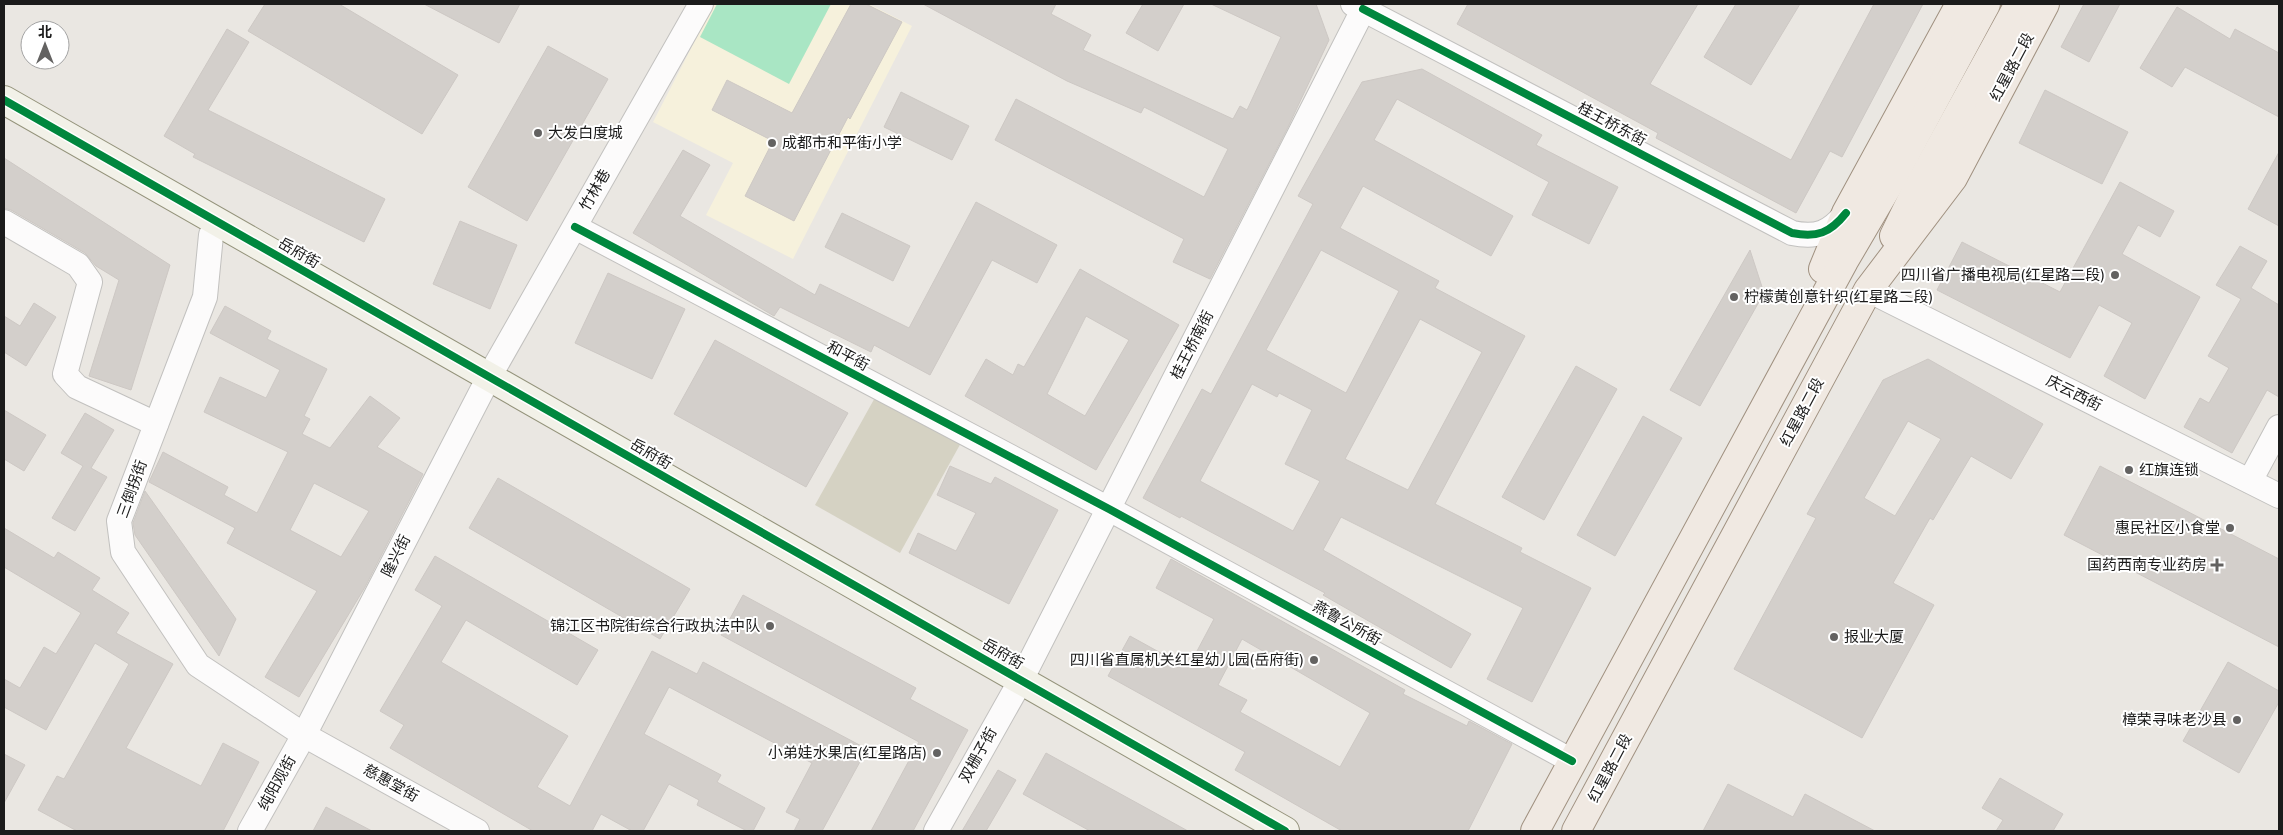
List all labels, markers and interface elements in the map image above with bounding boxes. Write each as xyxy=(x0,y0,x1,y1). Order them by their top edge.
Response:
north arrow xyxy=(20,20,70,70)
text: 北 xyxy=(38,24,52,40)
street label: 红星路二段 xyxy=(1986,30,2037,104)
street label: 桂王桥东街 xyxy=(1575,98,1649,149)
place label: 大发白度城 xyxy=(548,124,623,141)
marker: 大发白度城 xyxy=(532,127,544,139)
place label: 成都市和平街小学 xyxy=(782,134,902,151)
marker: 成都市和平街小学 xyxy=(766,137,778,149)
street label: 竹林巷 xyxy=(576,166,613,213)
street label: 岳府街 xyxy=(276,234,323,271)
place label: 四川省广播电视局(红星路二段) xyxy=(1901,266,2105,283)
marker: 四川省广播电视局(红星路二段) xyxy=(2109,269,2121,281)
place label: 柠檬黄创意针织(红星路二段) xyxy=(1744,288,1933,305)
marker: 柠檬黄创意针织(红星路二段) xyxy=(1728,291,1740,303)
street label: 桂王桥南街 xyxy=(1167,307,1216,382)
street label: 和平街 xyxy=(824,337,872,374)
street label: 庆云西街 xyxy=(2044,371,2105,414)
street label: 红星路二段 xyxy=(1776,375,1827,449)
street label: 岳府街 xyxy=(628,435,675,472)
street label: 三倒拐街 xyxy=(113,458,150,520)
place label: 红旗连锁 xyxy=(2139,461,2199,478)
marker: 红旗连锁 xyxy=(2123,464,2135,476)
place label: 惠民社区小食堂 xyxy=(2115,519,2220,536)
marker: 惠民社区小食堂 xyxy=(2224,522,2236,534)
street label: 隆兴街 xyxy=(378,532,413,580)
place label: 国药西南专业药房 xyxy=(2087,556,2207,573)
marker: 国药西南专业药房 xyxy=(2211,559,2223,571)
street label: 燕鲁公所街 xyxy=(1310,597,1384,648)
place label: 锦江区书院街综合行政执法中队 xyxy=(550,617,760,634)
marker: 锦江区书院街综合行政执法中队 xyxy=(764,620,776,632)
place label: 报业大厦 xyxy=(1844,628,1904,645)
marker: 报业大厦 xyxy=(1828,631,1840,643)
street label: 岳府街 xyxy=(980,635,1027,672)
place label: 四川省直属机关红星幼儿园(岳府街) xyxy=(1070,651,1304,668)
marker: 四川省直属机关红星幼儿园(岳府街) xyxy=(1308,654,1320,666)
place label: 樟荣寻味老沙县 xyxy=(2122,711,2227,728)
marker: 樟荣寻味老沙县 xyxy=(2231,714,2243,726)
street label: 双栅子街 xyxy=(956,724,1000,785)
street label: 红星路二段 xyxy=(1584,731,1635,805)
place label: 小弟娃水果店(红星路店) xyxy=(768,744,927,761)
marker: 小弟娃水果店(红星路店) xyxy=(931,747,943,759)
street label: 纯阳观街 xyxy=(255,752,299,813)
street label: 慈惠堂街 xyxy=(361,761,422,805)

